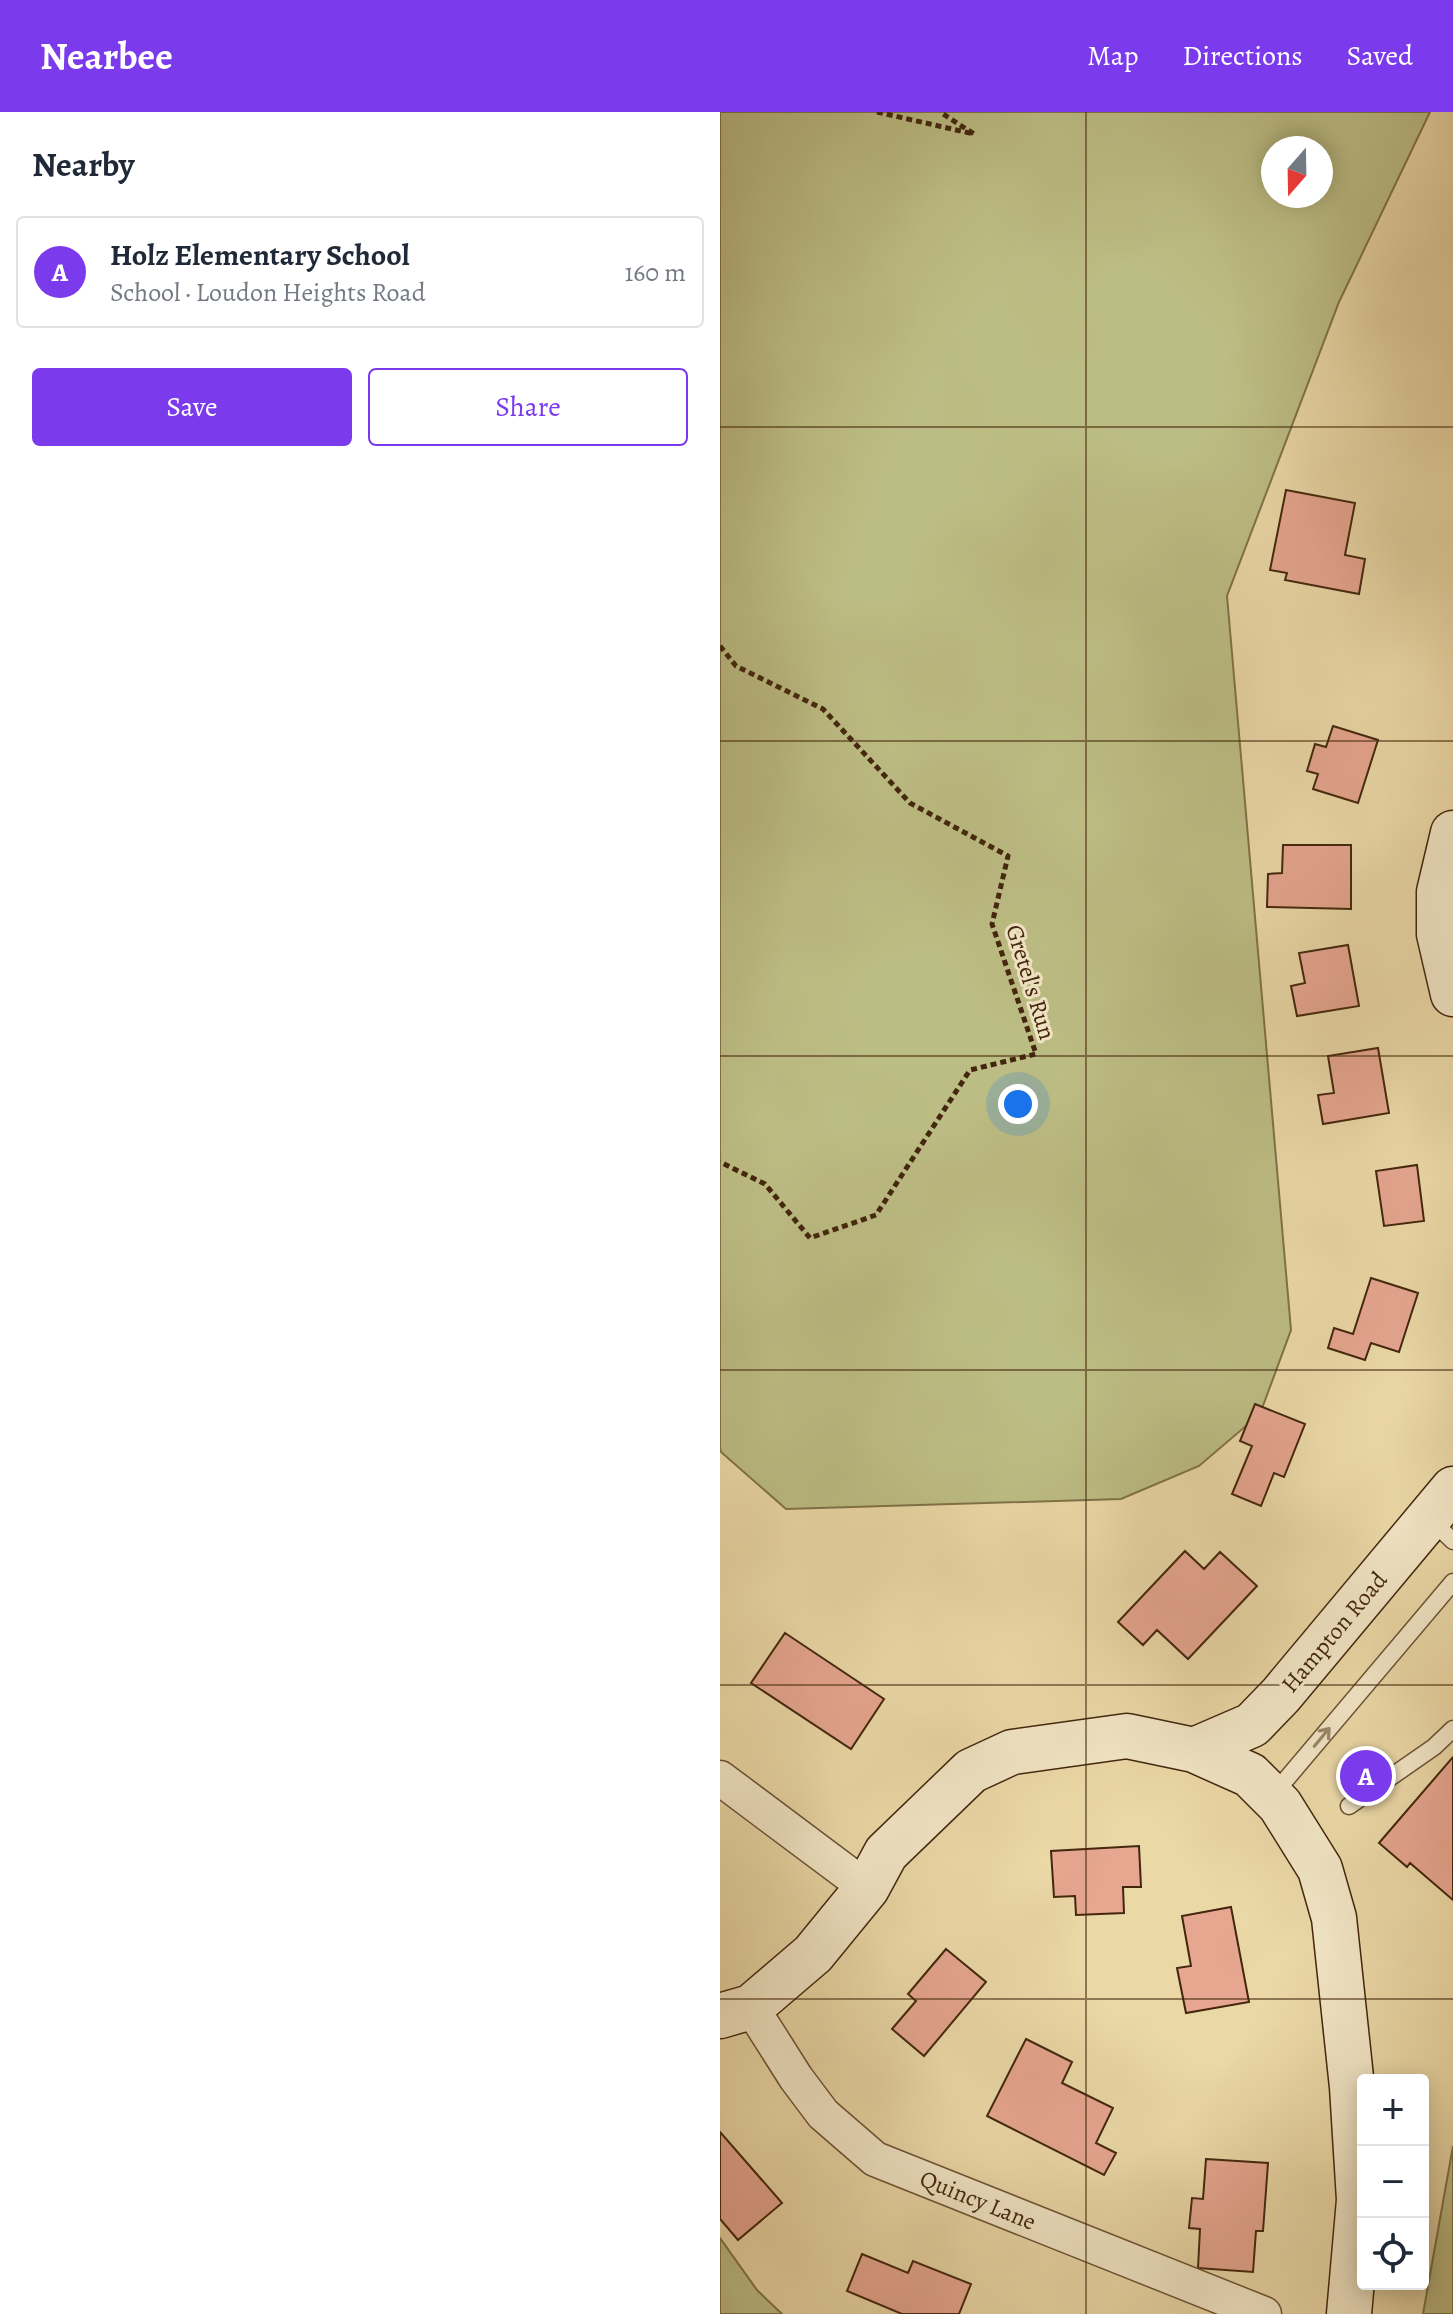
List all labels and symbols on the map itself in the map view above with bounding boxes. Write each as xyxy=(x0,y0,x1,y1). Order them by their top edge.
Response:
north arrow xyxy=(1261,136,1333,208)
street label: Gretel's Run xyxy=(998,921,1064,1043)
your location xyxy=(998,1084,1038,1124)
street label: Hampton Road xyxy=(1274,1564,1394,1699)
one-way arrow xyxy=(1313,1728,1331,1748)
pin: A xyxy=(1340,1746,1392,1806)
street label: Quincy Lane xyxy=(915,2162,1041,2238)

